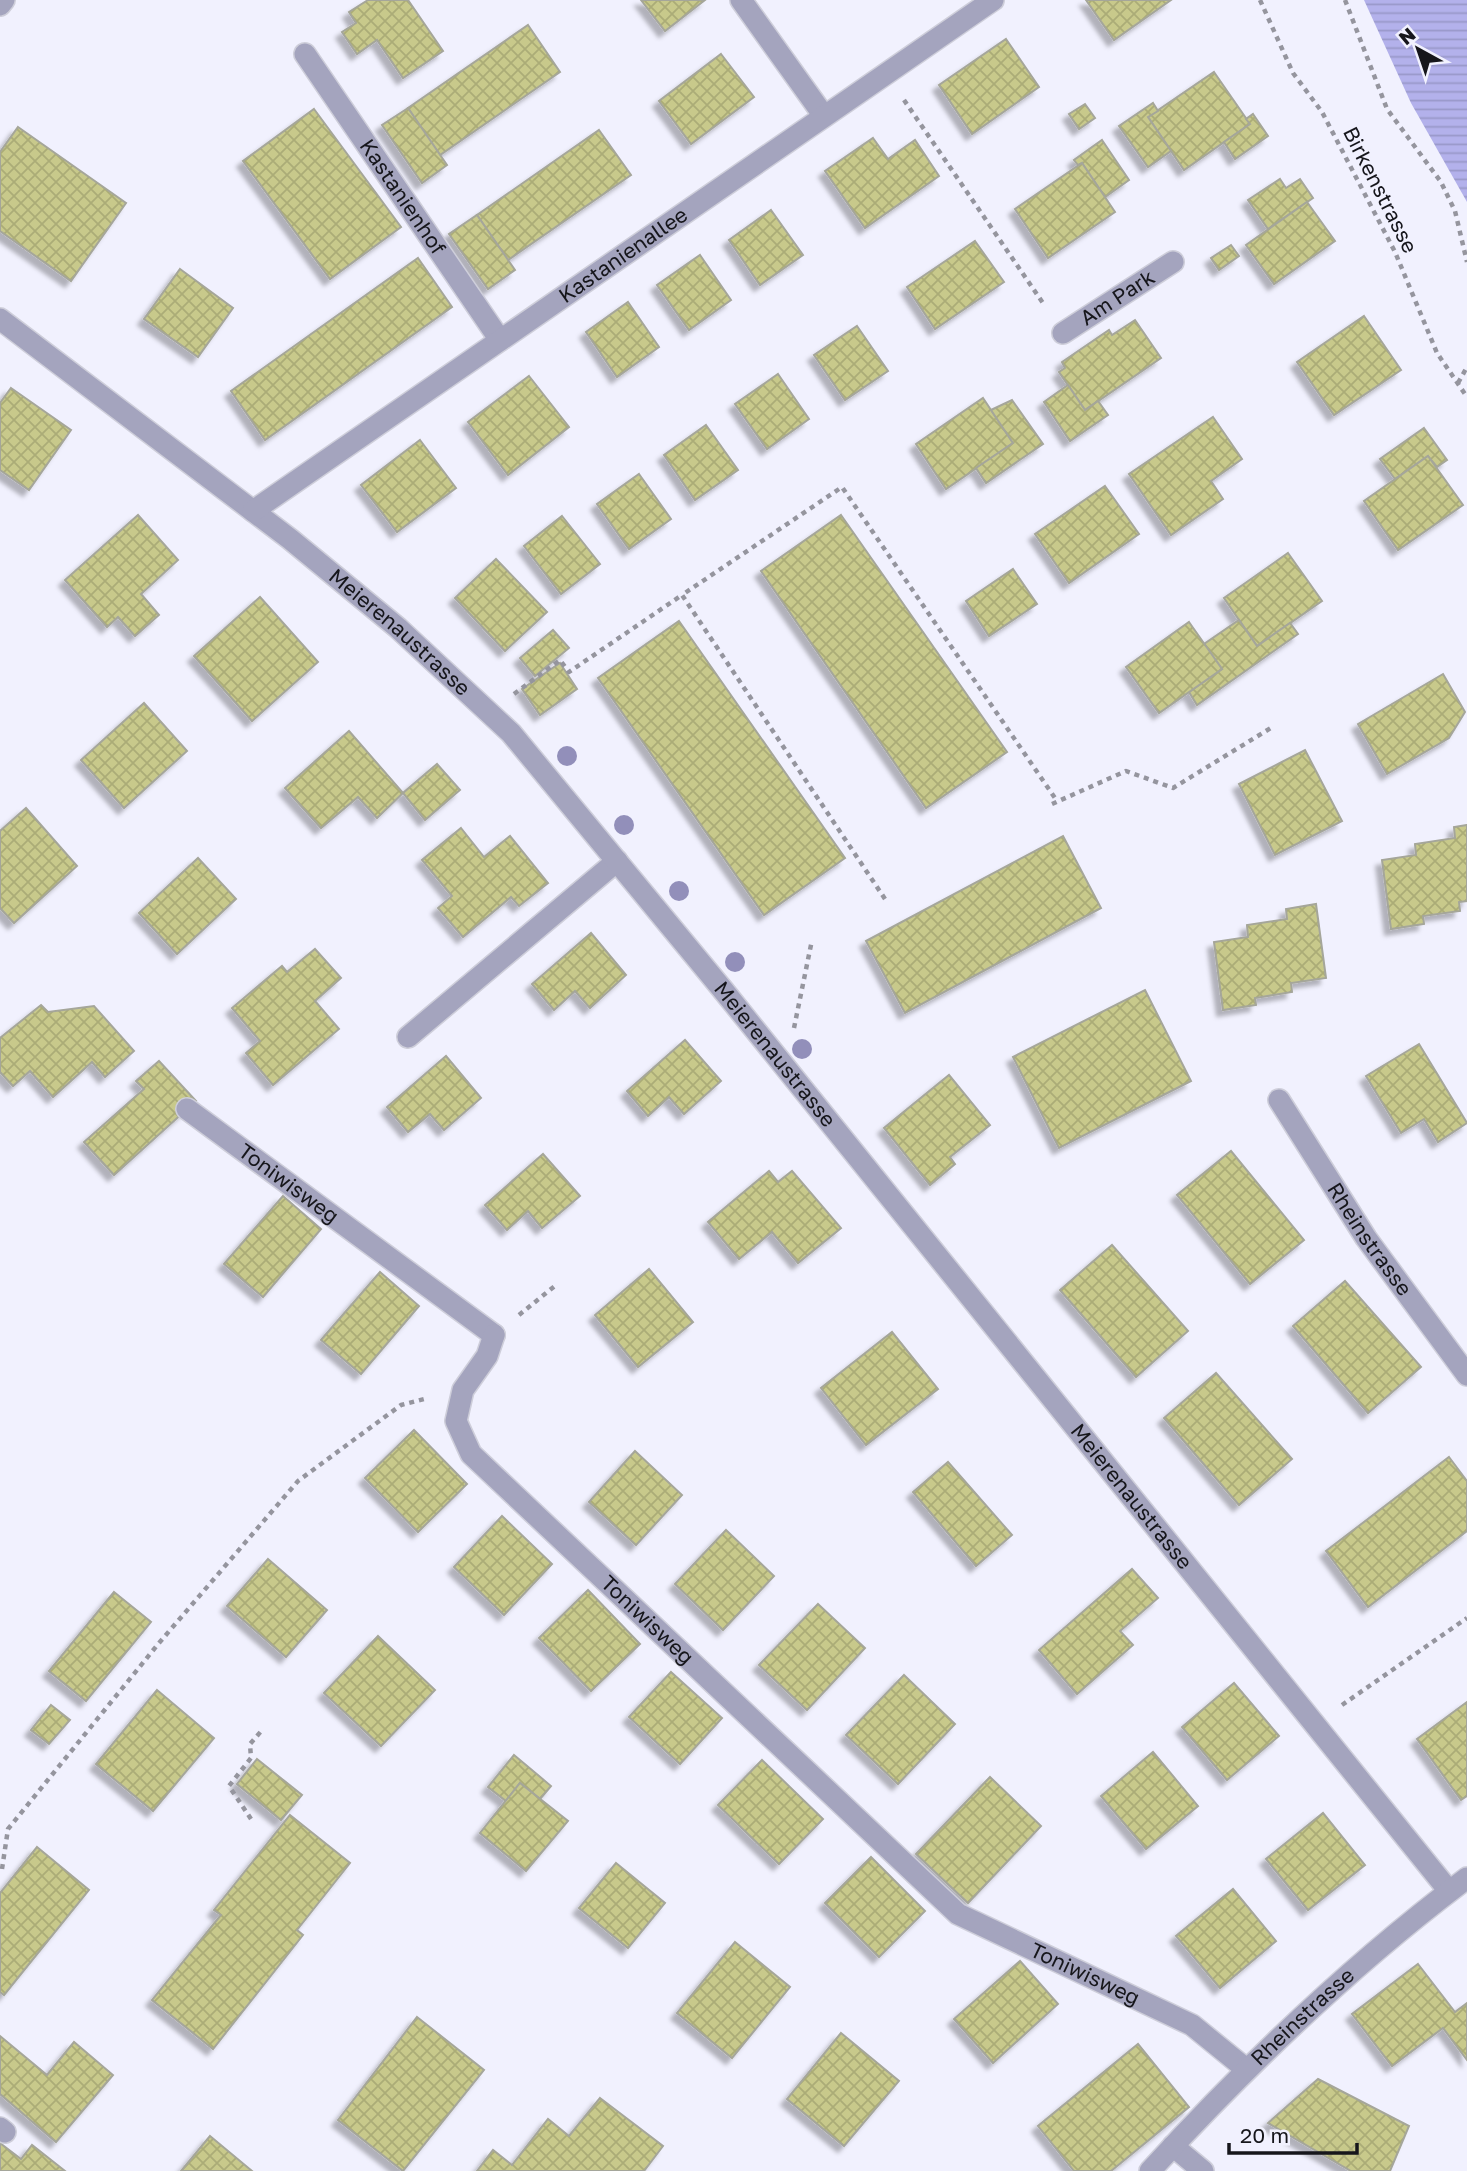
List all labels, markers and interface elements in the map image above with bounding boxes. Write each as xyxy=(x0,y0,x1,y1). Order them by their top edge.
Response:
north arrow xyxy=(1383,14,1453,84)
text: N xyxy=(1394,22,1420,49)
street label: Birkenstrasse xyxy=(1338,122,1424,257)
street label: Kastanienhof xyxy=(355,134,452,259)
street label: Kastanienallee xyxy=(553,201,692,308)
street label: Am Park xyxy=(1075,263,1159,330)
street label: Meierenaustrasse xyxy=(324,563,476,701)
street label: Meierenaustrasse xyxy=(709,976,842,1132)
street label: Toniwisweg xyxy=(234,1137,344,1228)
street label: Rheinstrasse xyxy=(1322,1177,1418,1300)
street label: Meierenaustrasse xyxy=(1066,1418,1198,1574)
street label: Toniwisweg xyxy=(596,1570,700,1670)
street label: Toniwisweg xyxy=(1026,1936,1144,2010)
street label: Rheinstrasse xyxy=(1245,1962,1359,2071)
scale bar xyxy=(1229,2112,1357,2156)
text: 20 m xyxy=(1240,2122,1289,2148)

